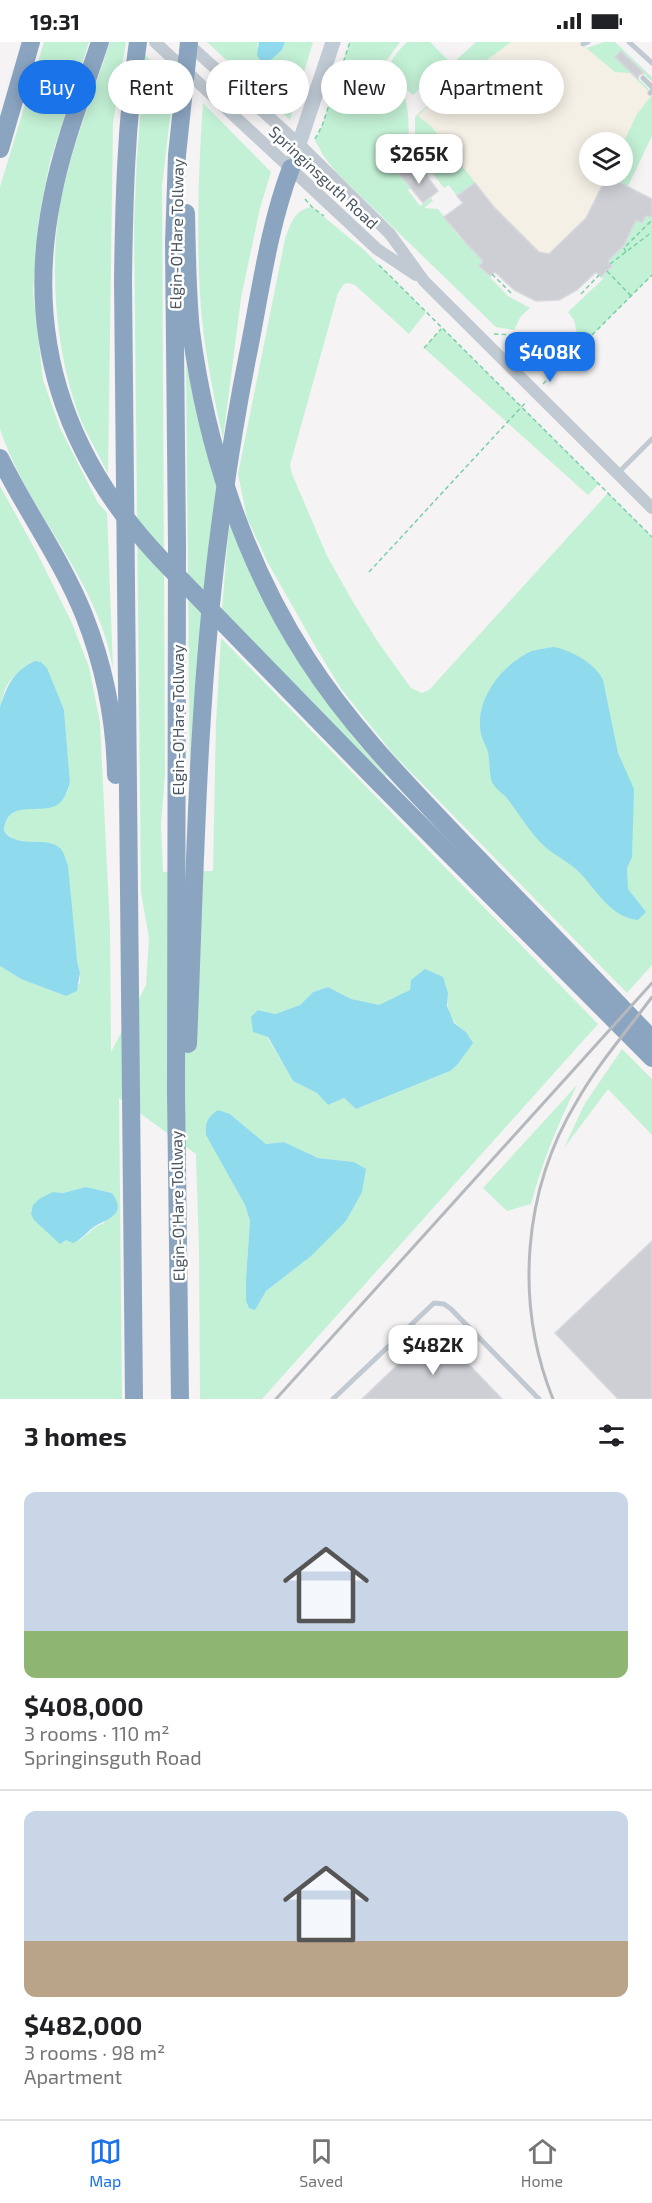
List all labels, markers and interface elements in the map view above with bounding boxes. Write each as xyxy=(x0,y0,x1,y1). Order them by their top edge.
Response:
text: 19:31 xyxy=(30,8,80,34)
chip: Buy xyxy=(18,60,96,114)
chip: Rent xyxy=(108,60,194,114)
chip: Filters xyxy=(206,60,309,114)
chip: New xyxy=(321,60,407,114)
chip: Apartment xyxy=(419,60,564,114)
street label: Springinsguth Road xyxy=(266,122,382,232)
map controls xyxy=(579,132,633,186)
button: layers xyxy=(579,132,633,186)
pin: $265K xyxy=(377,134,461,185)
text: $265K xyxy=(390,141,448,165)
street label: Elgin-O'Hare Tollway xyxy=(165,158,187,310)
pin: $408K xyxy=(508,332,592,383)
text: $408K xyxy=(519,339,581,363)
street label: Elgin-O'Hare Tollway xyxy=(168,644,187,795)
street label: Elgin-O'Hare Tollway xyxy=(166,1130,188,1282)
pin: $482K xyxy=(391,1325,475,1376)
text: $482K xyxy=(402,1332,464,1356)
icon: filters xyxy=(595,1419,628,1452)
text: 3 homes xyxy=(24,1420,127,1451)
icon: home xyxy=(272,1531,380,1639)
text: $408,000 xyxy=(24,1690,144,1721)
text: 3 rooms · 110 m² xyxy=(24,1721,170,1745)
text: Springinsguth Road xyxy=(24,1745,202,1769)
icon: home xyxy=(272,1850,380,1958)
text: $482,000 xyxy=(24,2009,142,2040)
text: 3 rooms · 98 m² xyxy=(24,2040,165,2064)
text: Apartment xyxy=(24,2064,122,2088)
tab: Map xyxy=(89,2135,122,2190)
tab: Saved xyxy=(299,2135,343,2190)
tab: Home xyxy=(521,2135,563,2190)

